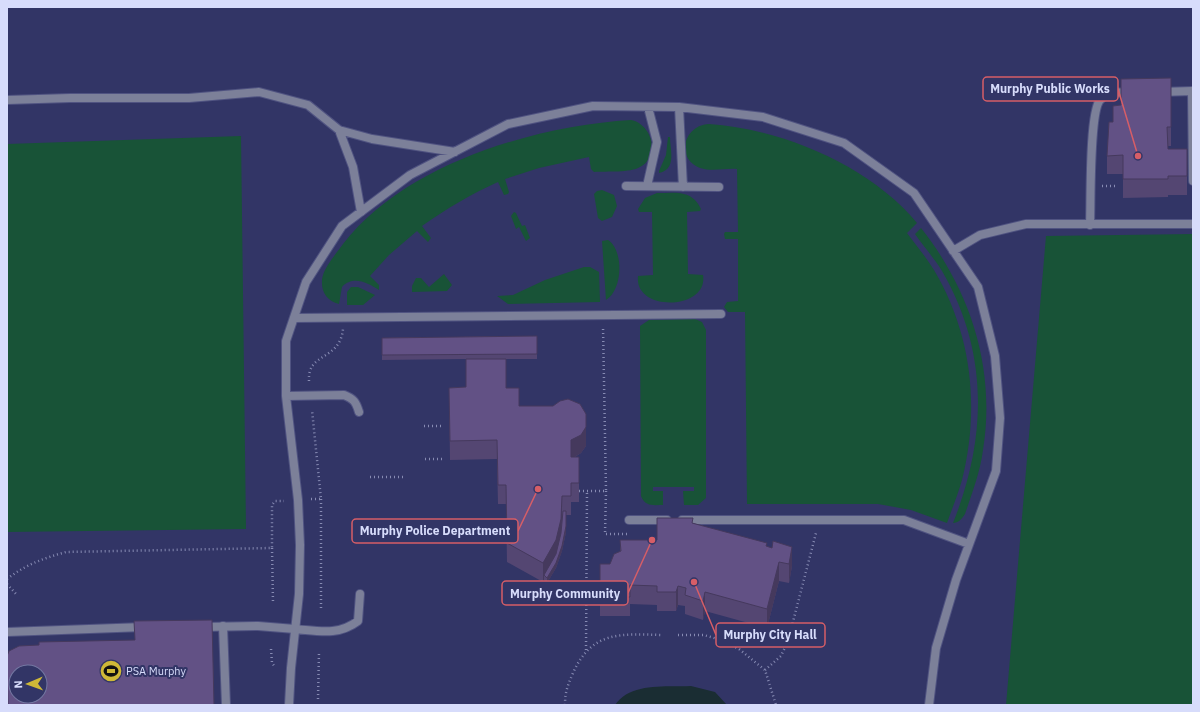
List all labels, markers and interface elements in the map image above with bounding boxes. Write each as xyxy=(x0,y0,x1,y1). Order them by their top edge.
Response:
callout: Murphy Public Works xyxy=(983,77,1118,101)
text: Murphy Public Works xyxy=(990,81,1110,96)
callout: Murphy Police Department xyxy=(352,519,518,543)
text: Murphy Police Department xyxy=(360,523,511,538)
callout: Murphy Community xyxy=(502,581,628,605)
text: Murphy Community xyxy=(510,586,621,601)
callout: Murphy City Hall xyxy=(716,623,825,647)
text: Murphy City Hall xyxy=(723,627,817,642)
sports icon: PSA Murphy xyxy=(98,658,124,684)
north arrow xyxy=(8,664,48,704)
place label: PSA Murphy xyxy=(126,664,186,678)
text: N xyxy=(11,680,25,689)

